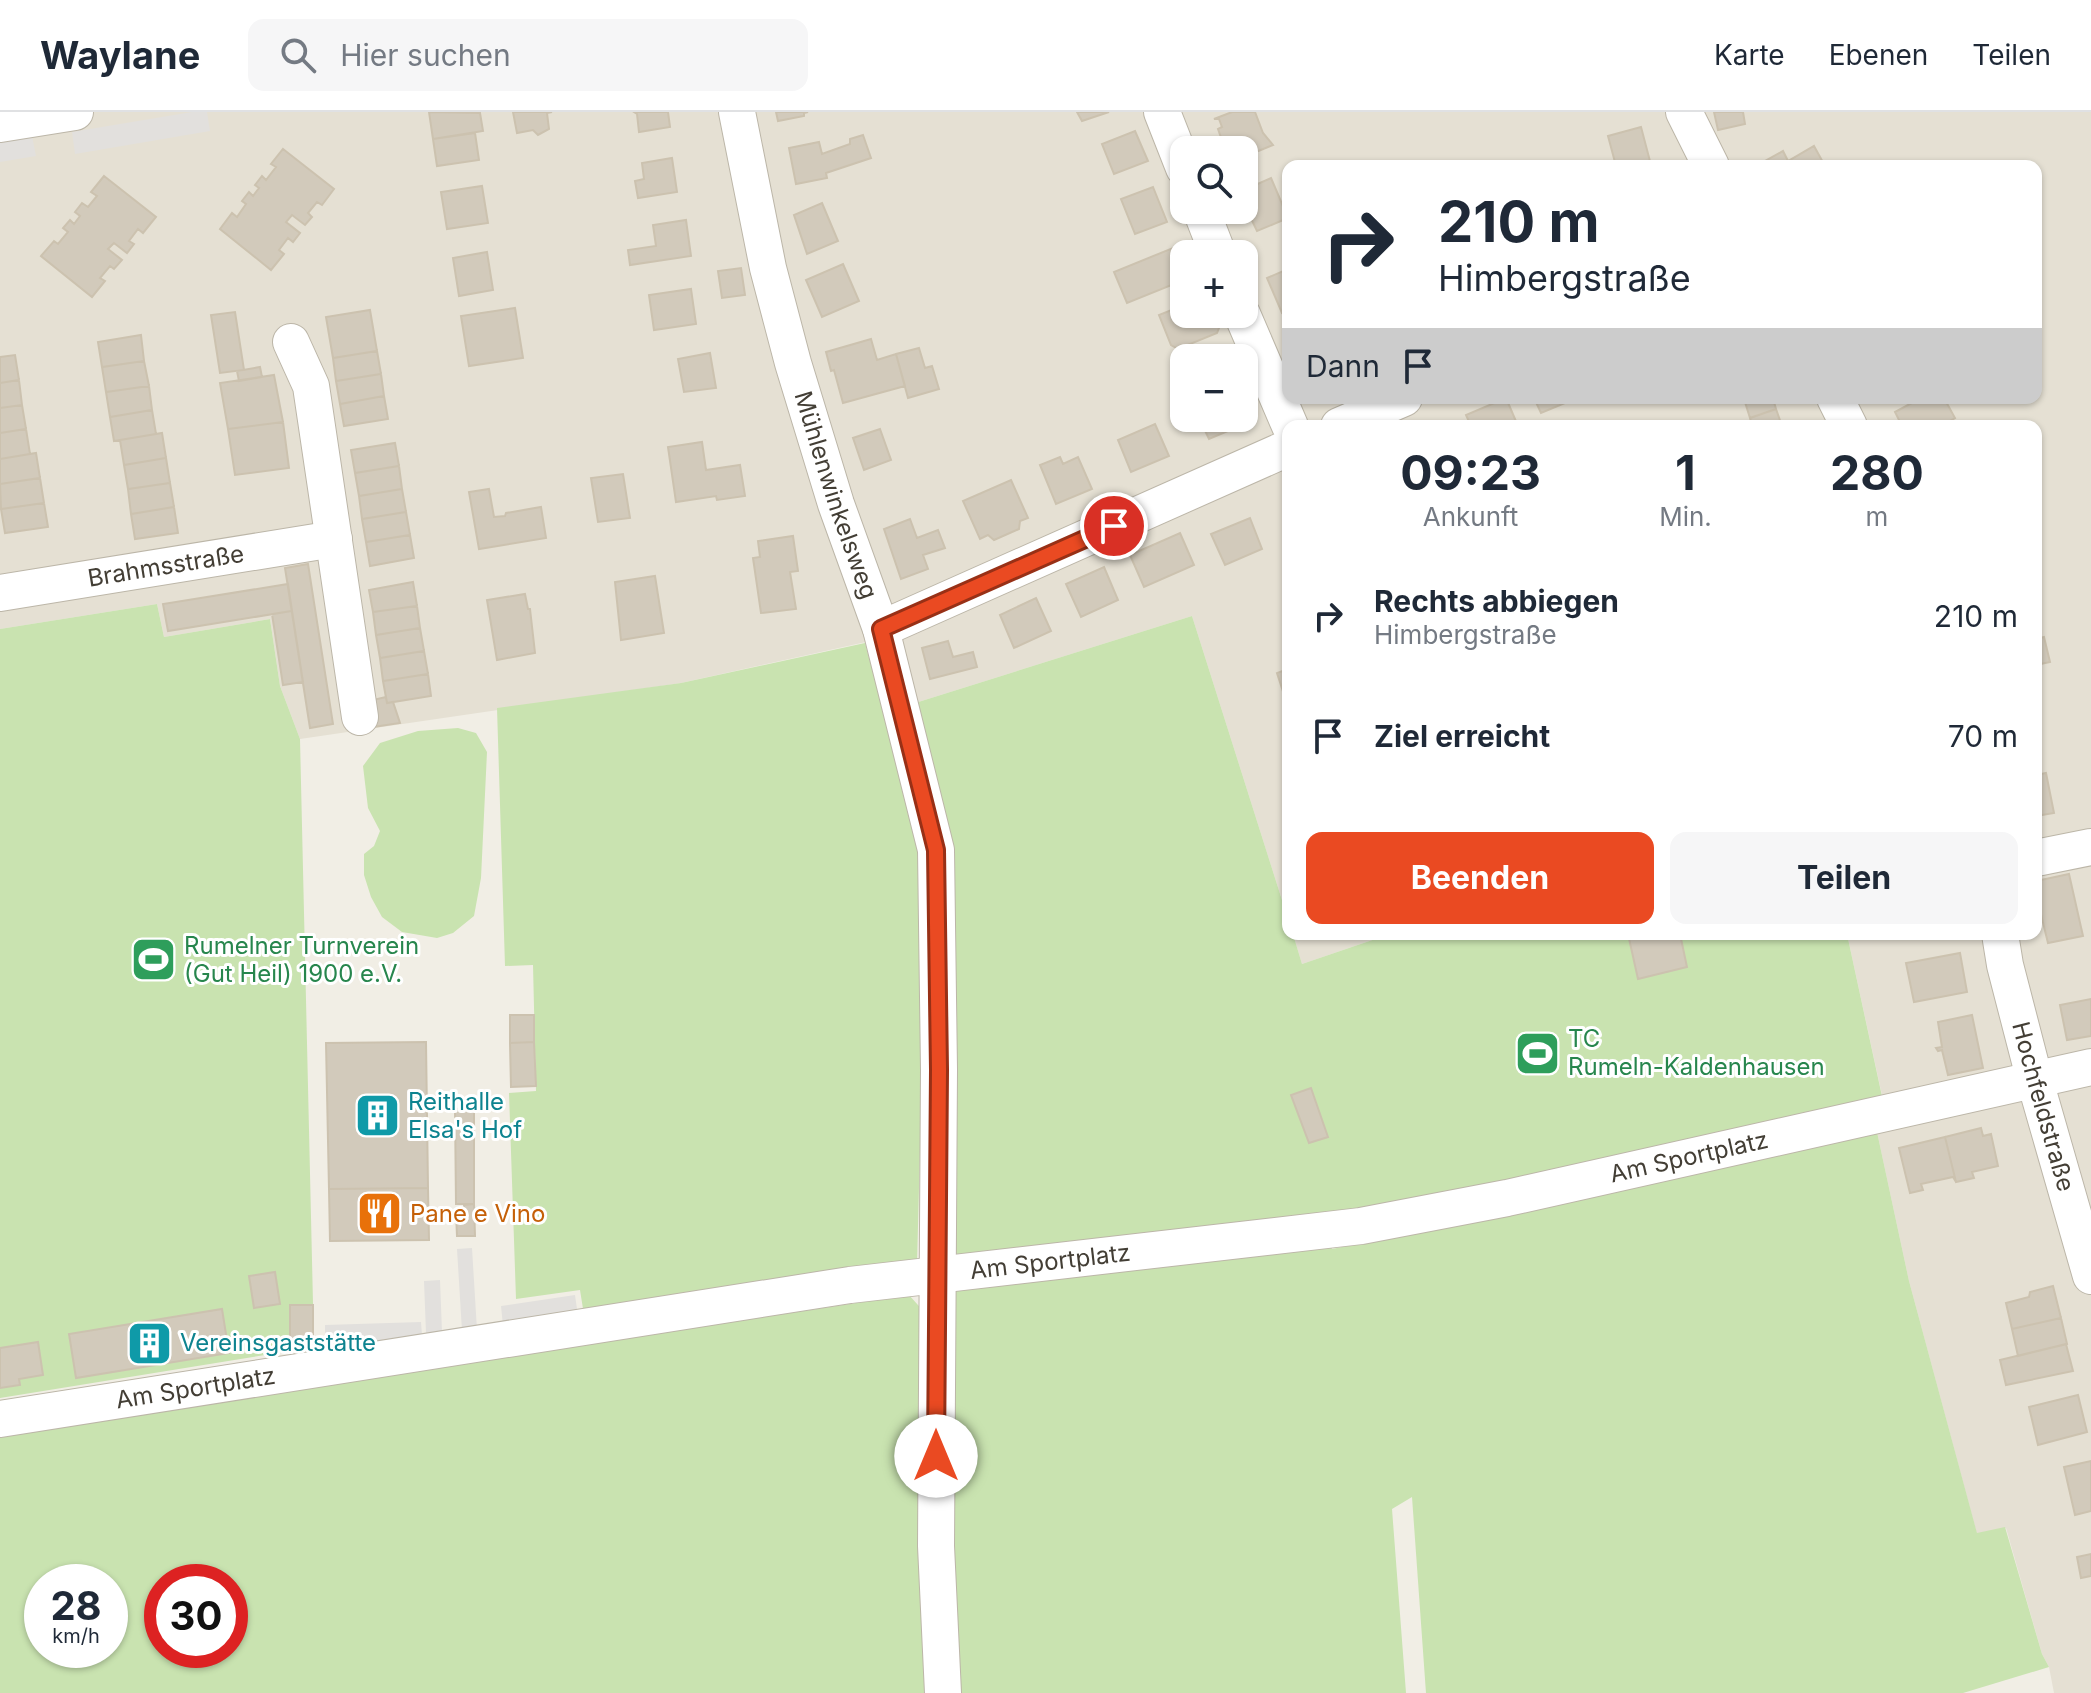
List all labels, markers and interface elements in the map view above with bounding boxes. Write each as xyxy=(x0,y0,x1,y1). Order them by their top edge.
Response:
search box xyxy=(248,19,808,91)
text: Waylane xyxy=(40,32,200,78)
icon: search xyxy=(276,33,320,77)
text: Hier suchen xyxy=(340,37,511,73)
text: Karte xyxy=(1714,38,1785,72)
text: Ebenen xyxy=(1829,38,1928,72)
text: Teilen xyxy=(1972,38,2051,72)
map controls xyxy=(1170,136,1258,432)
button: search xyxy=(1170,136,1258,224)
text: 210 m xyxy=(1438,188,1600,256)
icon: right xyxy=(1306,192,1410,296)
button: + xyxy=(1170,240,1258,328)
text: Himbergstraße xyxy=(1438,256,1691,300)
button: − xyxy=(1170,344,1258,432)
icon: arrive xyxy=(1396,344,1440,388)
text: Dann xyxy=(1306,348,1380,384)
street label: Mühlenwinkelsweg xyxy=(788,388,884,603)
text: 09:23 xyxy=(1400,443,1541,502)
text: 1 xyxy=(1675,443,1696,502)
text: 280 xyxy=(1830,443,1924,502)
pin xyxy=(1080,492,1148,560)
text: Ankunft xyxy=(1423,501,1518,532)
text: Min. xyxy=(1659,501,1712,532)
text: m xyxy=(1865,501,1888,532)
icon: arrive xyxy=(1092,504,1136,548)
street label: Brahmsstraße xyxy=(85,539,246,593)
text: Rechts abbiegen xyxy=(1374,583,1619,619)
icon: right xyxy=(1306,594,1350,638)
text: 210 m xyxy=(1934,598,2018,634)
text: Himbergstraße xyxy=(1374,619,1557,650)
icon: arrive xyxy=(1306,714,1350,758)
text: Ziel erreicht xyxy=(1374,718,1550,754)
text: 70 m xyxy=(1948,718,2018,754)
button: Beenden xyxy=(1306,832,1654,924)
button: Teilen xyxy=(1670,832,2018,924)
place label: Rumelner Turnverein (Gut Heil) 1900 e.V. xyxy=(184,931,419,988)
sports icon: Rumelner Turnverein (Gut Heil) 1900 e.V. xyxy=(129,936,177,984)
street label: Hochfeldstraße xyxy=(2006,1019,2081,1195)
place label: TC Rumeln-Kaldenhausen xyxy=(1568,1024,1825,1081)
sports icon: TC Rumeln-Kaldenhausen xyxy=(1513,1029,1561,1077)
place label: Reithalle Elsa's Hof xyxy=(408,1087,522,1144)
building icon: Reithalle Elsa's Hof xyxy=(353,1092,401,1140)
street label: Am Sportplatz xyxy=(1607,1125,1771,1188)
restaurant icon: Pane e Vino xyxy=(355,1190,403,1238)
place label: Pane e Vino xyxy=(410,1199,545,1228)
street label: Am Sportplatz xyxy=(968,1238,1132,1285)
building icon: Vereinsgaststätte xyxy=(125,1319,173,1367)
place label: Vereinsgaststätte xyxy=(180,1328,376,1357)
street label: Am Sportplatz xyxy=(114,1361,277,1415)
position arrow xyxy=(894,1414,978,1498)
speed limit sign: 30 xyxy=(144,1564,248,1668)
text: 28 xyxy=(50,1581,102,1630)
text: km/h xyxy=(52,1624,100,1648)

